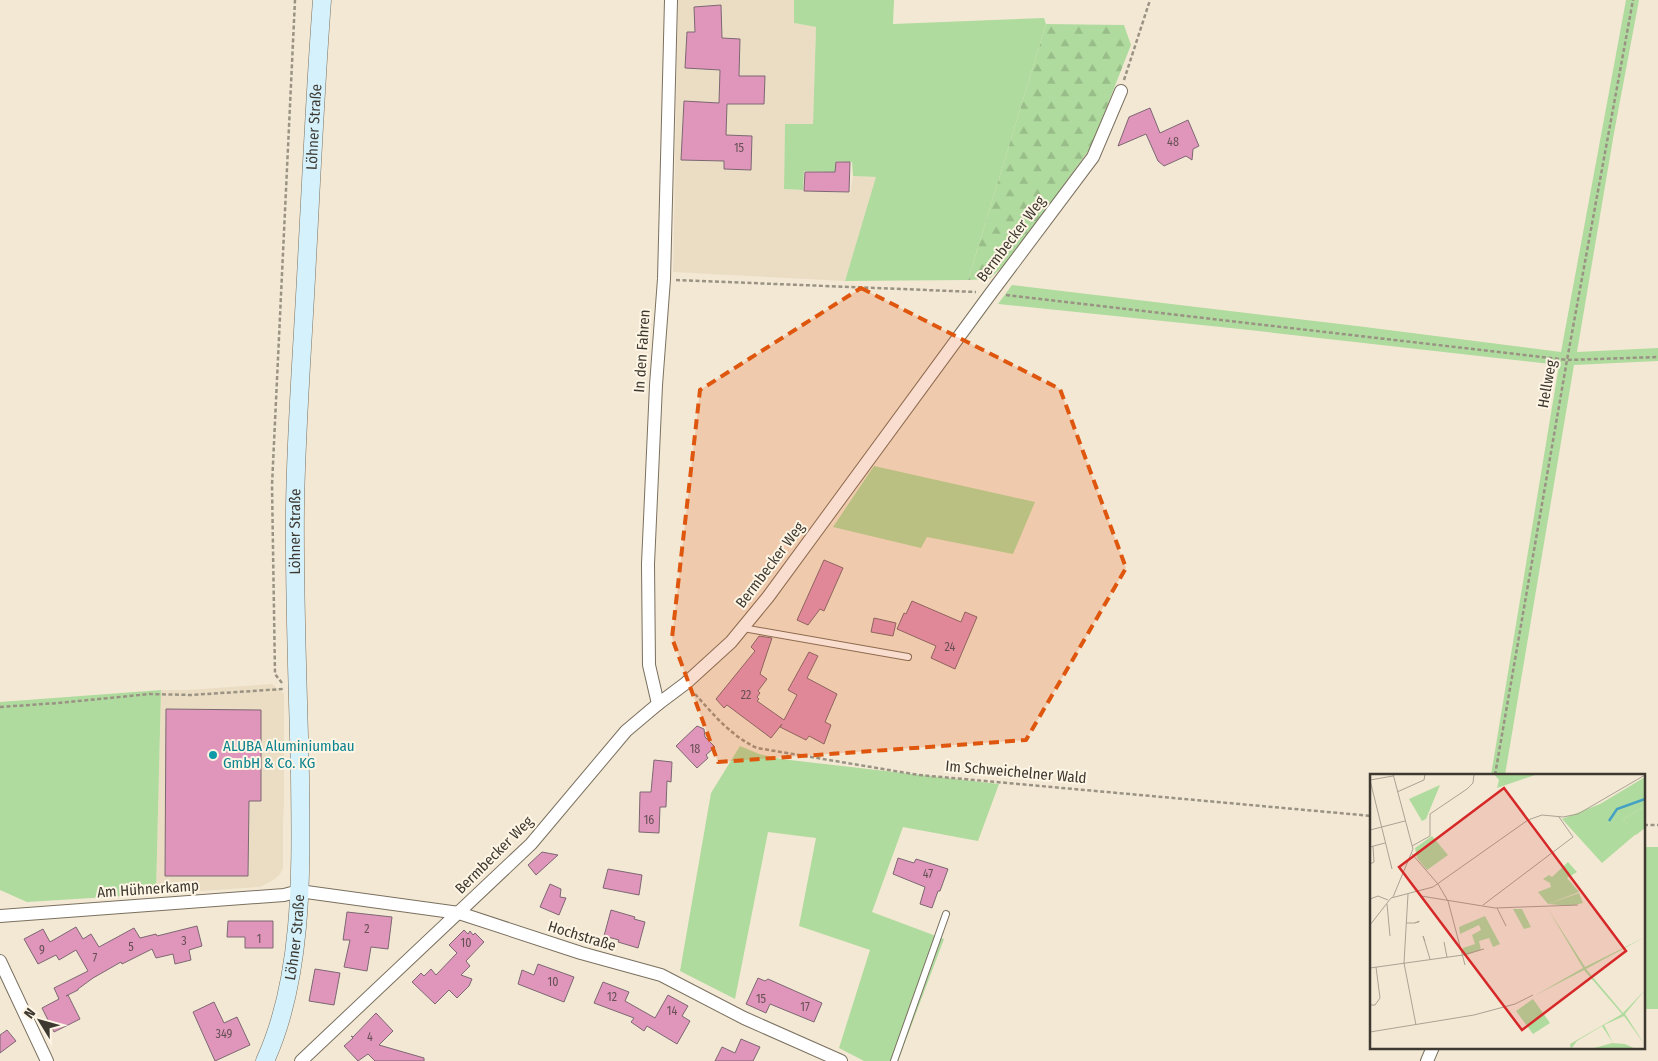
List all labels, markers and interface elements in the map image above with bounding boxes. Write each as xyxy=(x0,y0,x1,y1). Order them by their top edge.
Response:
street label: Löhner Straße xyxy=(303,84,325,171)
house number: 48 xyxy=(1167,135,1179,149)
house number: 15 xyxy=(734,141,745,155)
street label: Bermbecker Weg xyxy=(973,193,1049,285)
street label: In den Fahren xyxy=(630,309,654,393)
street label: Hellweg xyxy=(1534,358,1560,410)
street label: Löhner Straße xyxy=(286,488,304,575)
street label: Bermbecker Weg xyxy=(732,519,808,611)
house number: 24 xyxy=(945,640,956,654)
house number: 22 xyxy=(741,688,751,702)
place label: ALUBA Aluminiumbau GmbH & Co. KG xyxy=(223,737,355,772)
house number: 18 xyxy=(690,742,700,756)
marker: ALUBA Aluminiumbau GmbH & Co. KG xyxy=(207,749,219,761)
street label: Im Schweichelner Wald xyxy=(945,757,1087,787)
inset map xyxy=(1370,774,1646,1048)
street label: Bermbecker Weg xyxy=(451,812,537,898)
house number: 16 xyxy=(644,813,654,827)
house number: 47 xyxy=(923,867,933,881)
street label: Am Hühnerkamp xyxy=(97,876,200,902)
street label: Löhner Straße xyxy=(281,894,308,982)
street label: Hochstraße xyxy=(546,917,618,955)
house number: 2 xyxy=(364,922,370,936)
house number: 1 xyxy=(257,932,261,946)
house number: 3 xyxy=(181,934,187,948)
house number: 10 xyxy=(461,936,471,950)
house number: 5 xyxy=(128,940,134,954)
house number: 9 xyxy=(39,943,45,957)
house number: 7 xyxy=(93,951,98,965)
house number: 10 xyxy=(548,975,558,989)
house number: 12 xyxy=(607,990,617,1004)
house number: 15 xyxy=(756,992,767,1006)
north arrow xyxy=(15,996,65,1046)
house number: 17 xyxy=(800,1000,810,1014)
house number: 14 xyxy=(667,1004,677,1018)
text: N xyxy=(21,1005,39,1022)
house number: 349 xyxy=(216,1027,233,1041)
house number: 4 xyxy=(367,1030,373,1044)

